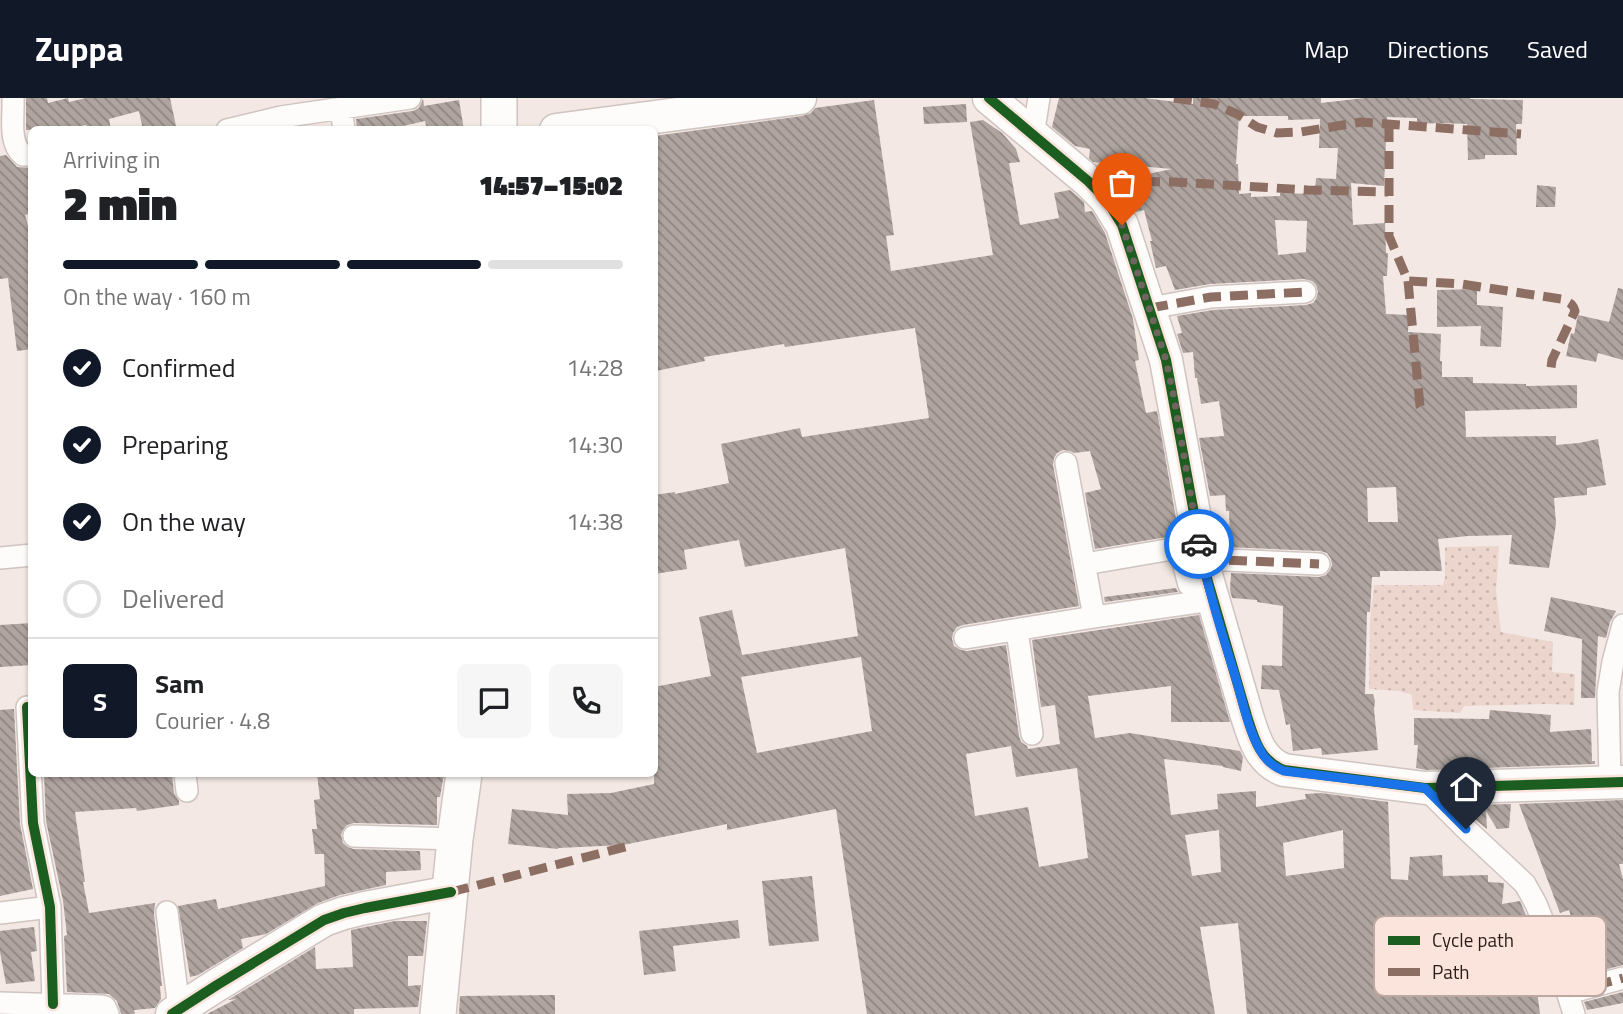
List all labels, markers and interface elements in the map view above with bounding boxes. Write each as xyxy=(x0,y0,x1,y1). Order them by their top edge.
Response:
text: Zuppa xyxy=(35,24,123,74)
text: Map xyxy=(1304,31,1349,67)
text: Directions xyxy=(1387,31,1489,67)
text: Saved xyxy=(1527,31,1588,67)
text: Arriving in xyxy=(63,142,160,177)
pin xyxy=(1092,153,1152,225)
icon: bag xyxy=(1103,164,1141,202)
text: 14:57–15:02 xyxy=(479,166,623,205)
text: 2 min xyxy=(63,168,177,238)
text: On the way · 160 m xyxy=(63,279,251,314)
text: Confirmed xyxy=(122,348,236,387)
icon: check xyxy=(63,349,101,387)
text: 14:28 xyxy=(566,350,623,385)
text: Preparing xyxy=(122,425,228,464)
icon: check xyxy=(63,426,101,464)
text: 14:30 xyxy=(566,427,623,462)
text: On the way xyxy=(122,502,246,541)
icon: check xyxy=(63,503,101,541)
text: 14:38 xyxy=(566,504,623,539)
courier xyxy=(1164,509,1234,579)
icon: car xyxy=(1180,525,1218,563)
text: Delivered xyxy=(122,579,225,618)
text: Sam xyxy=(155,664,204,703)
button: chat xyxy=(457,664,531,738)
button: phone xyxy=(549,664,623,738)
text: S xyxy=(93,682,107,721)
text: Courier · 4.8 xyxy=(155,703,270,738)
pin xyxy=(1436,757,1496,829)
icon: home xyxy=(1447,768,1485,806)
legend xyxy=(1374,916,1606,996)
text: Cycle path xyxy=(1432,925,1514,954)
text: Path xyxy=(1432,957,1470,986)

